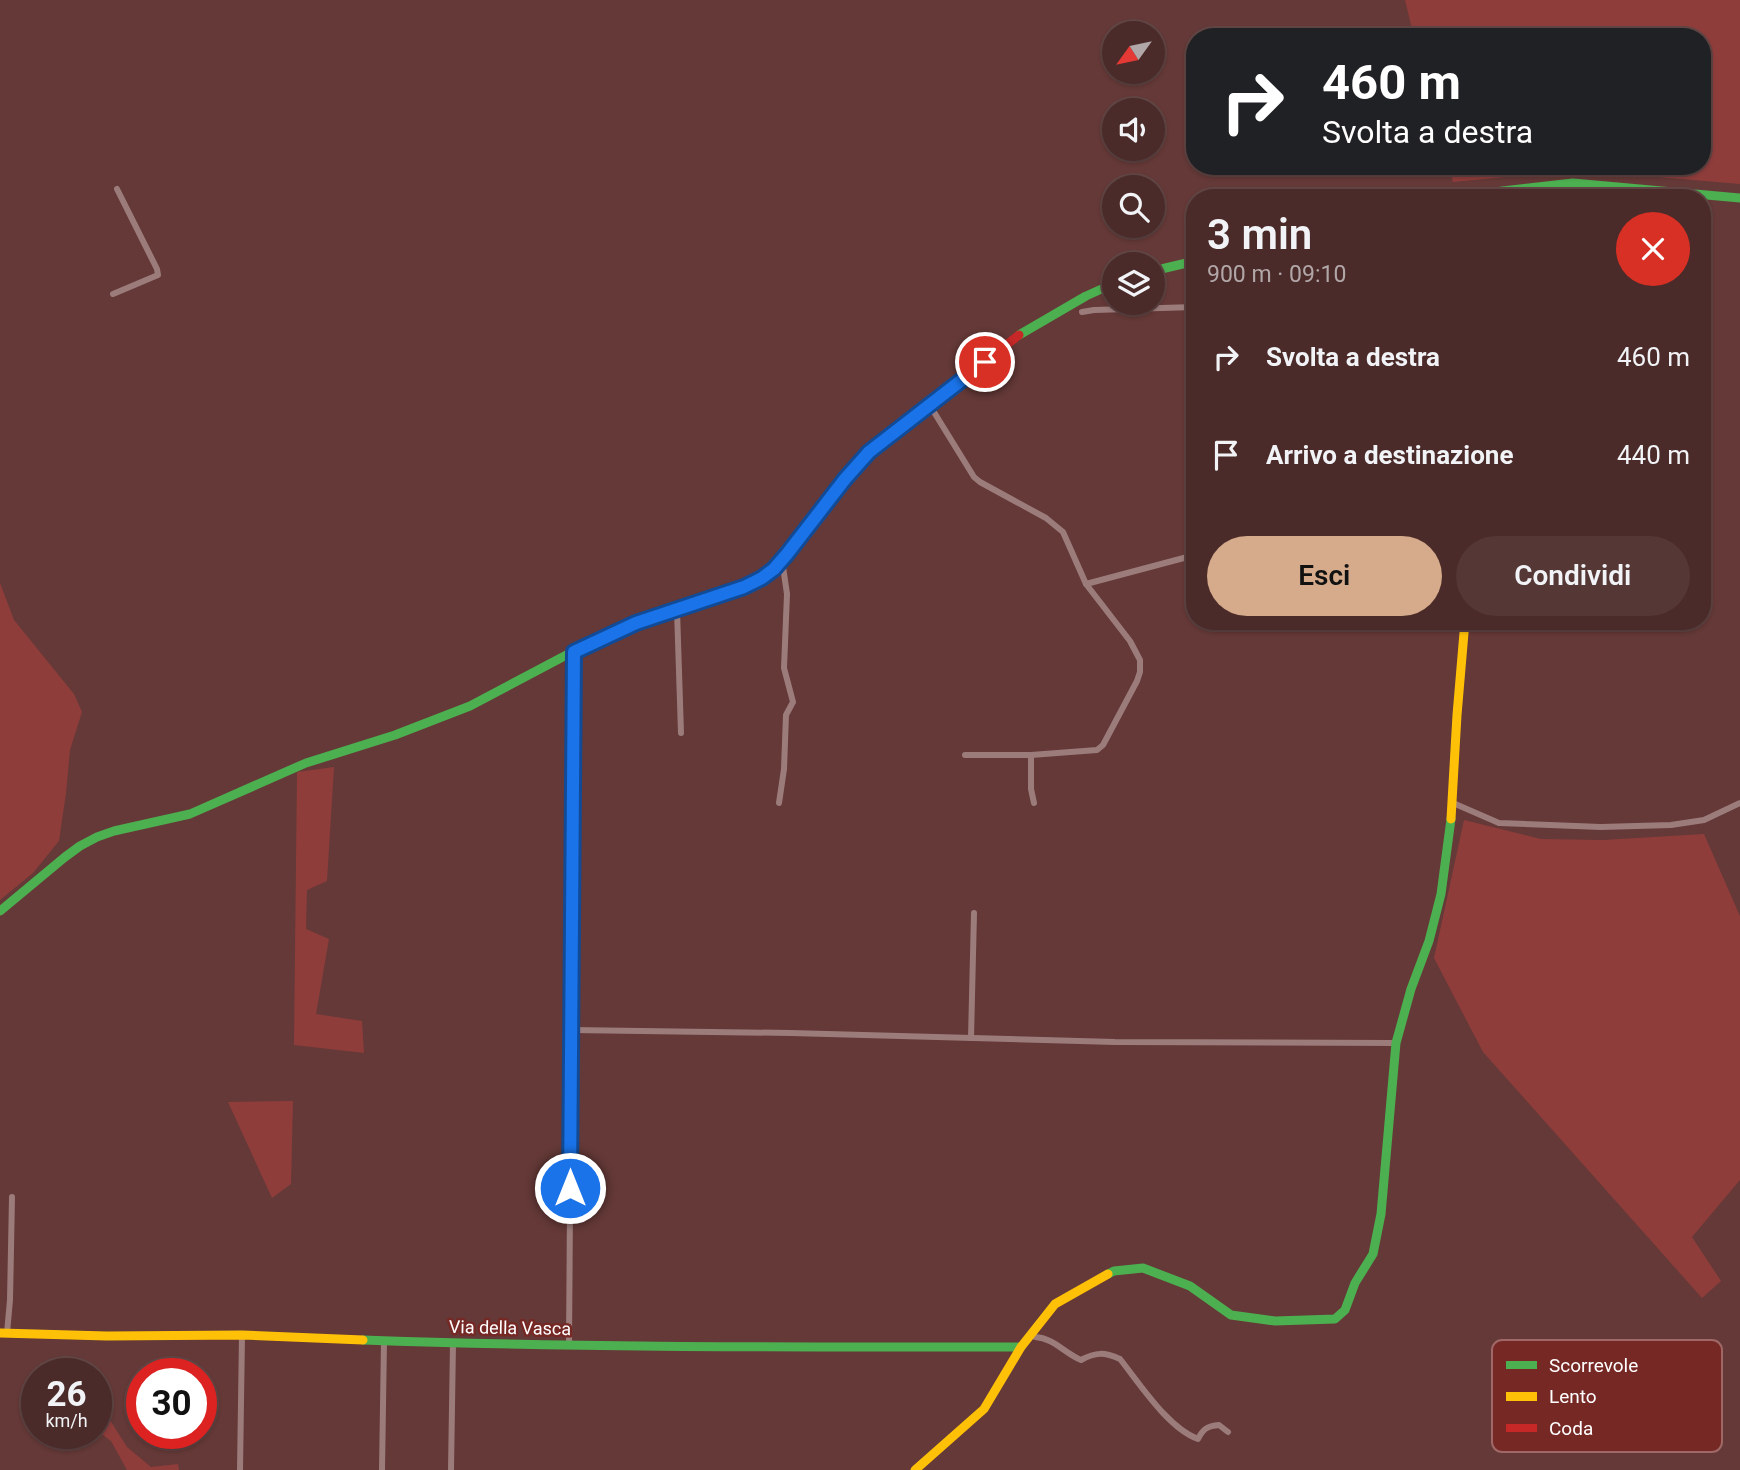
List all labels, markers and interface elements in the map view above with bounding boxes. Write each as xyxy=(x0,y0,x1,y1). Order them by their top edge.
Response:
north arrow xyxy=(1102,21,1166,84)
map controls xyxy=(1102,21,1165,315)
text: 460 m xyxy=(1322,54,1461,111)
icon: right xyxy=(1207,56,1298,147)
button: sound xyxy=(1102,98,1165,161)
text: Svolta a destra xyxy=(1322,113,1533,151)
button: search xyxy=(1102,175,1165,238)
text: 3 min xyxy=(1207,210,1312,259)
button: close xyxy=(1616,212,1690,286)
button: layers xyxy=(1102,252,1165,315)
text: 900 m · 09:10 xyxy=(1207,261,1346,288)
pin xyxy=(955,332,1015,392)
icon: right xyxy=(1207,338,1245,376)
text: Svolta a destra xyxy=(1266,342,1440,372)
text: 460 m xyxy=(1617,342,1690,372)
icon: arrive xyxy=(966,343,1004,381)
icon: arrive xyxy=(1207,436,1245,474)
text: Arrivo a destinazione xyxy=(1266,440,1513,470)
text: 440 m xyxy=(1617,440,1690,470)
button: Esci xyxy=(1207,536,1442,616)
button: Condividi xyxy=(1456,536,1690,616)
position arrow xyxy=(533,1151,607,1225)
street label: Via della Vasca xyxy=(449,1316,571,1339)
legend xyxy=(1492,1340,1722,1452)
text: Scorrevole xyxy=(1549,1354,1638,1377)
speed limit sign: 30 xyxy=(126,1358,217,1449)
text: 26 xyxy=(46,1374,87,1415)
text: Lento xyxy=(1549,1385,1597,1408)
text: km/h xyxy=(45,1410,88,1431)
text: Coda xyxy=(1549,1417,1593,1440)

